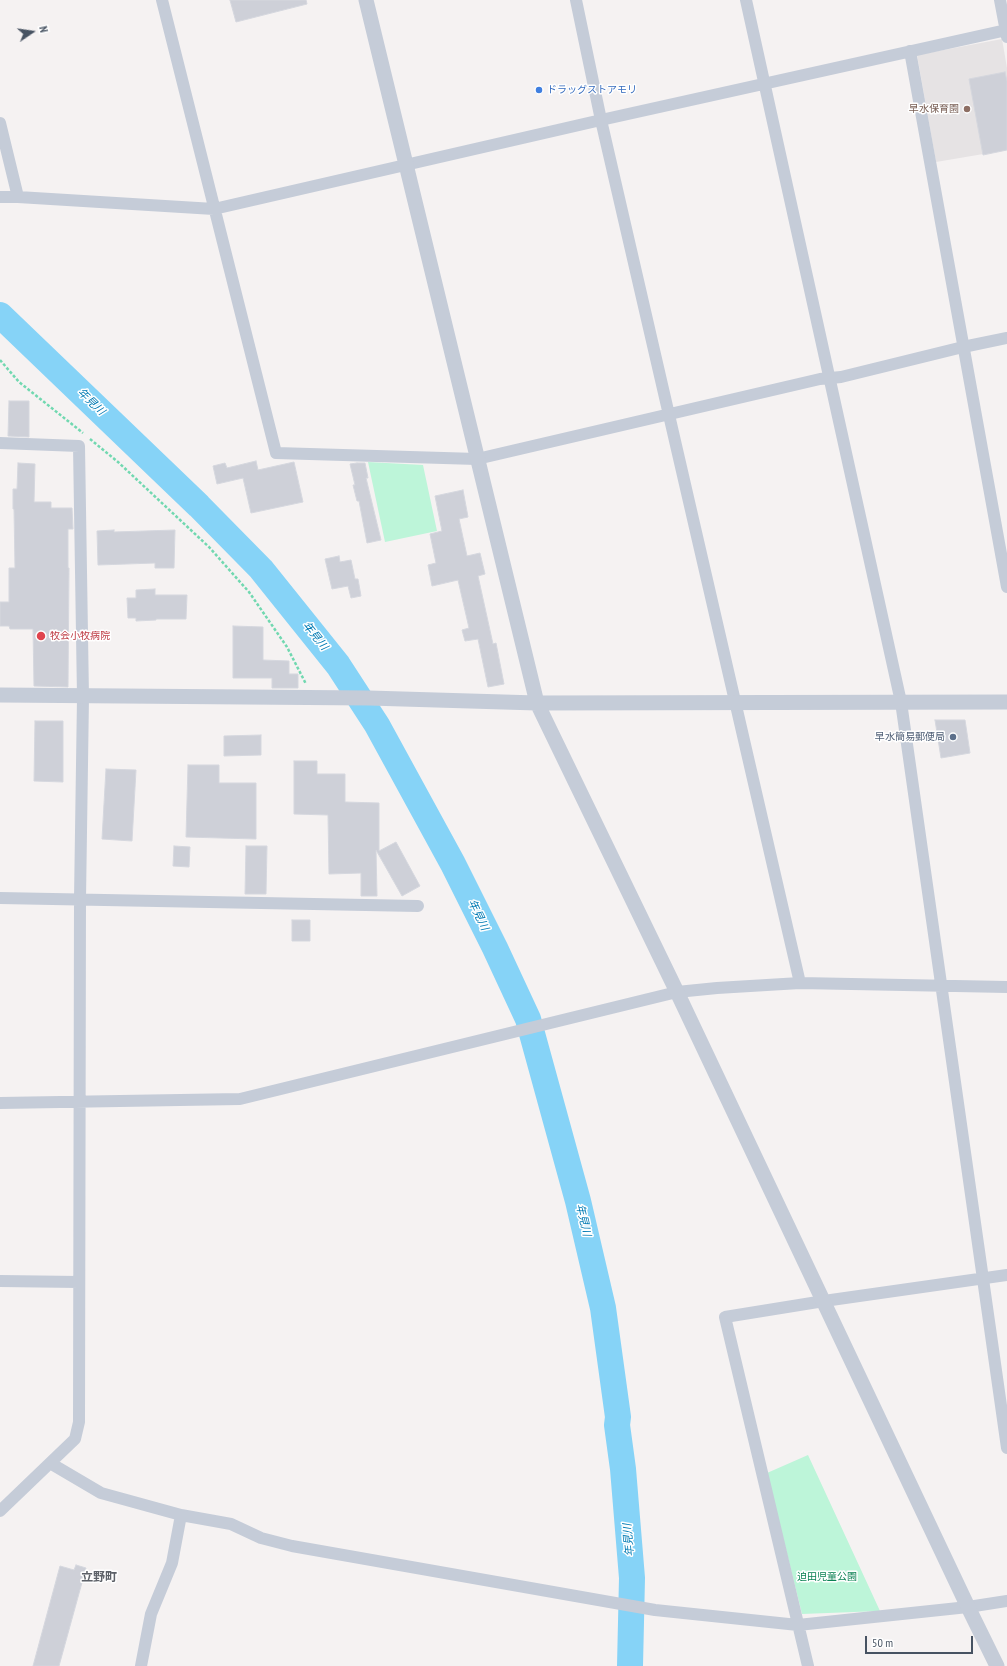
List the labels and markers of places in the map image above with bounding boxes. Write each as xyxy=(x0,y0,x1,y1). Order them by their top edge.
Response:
place label: ドラッグストアモリ xyxy=(547,84,637,96)
marker: ドラッグストアモリ xyxy=(534,85,544,95)
place label: 早水保育園 xyxy=(909,103,959,115)
marker: 早水保育園 xyxy=(962,104,972,114)
marker: 牧会小牧病院 xyxy=(35,630,47,642)
place label: 牧会小牧病院 xyxy=(50,630,110,642)
place label: 早水簡易郵便局 xyxy=(875,731,945,743)
marker: 早水簡易郵便局 xyxy=(948,732,958,742)

